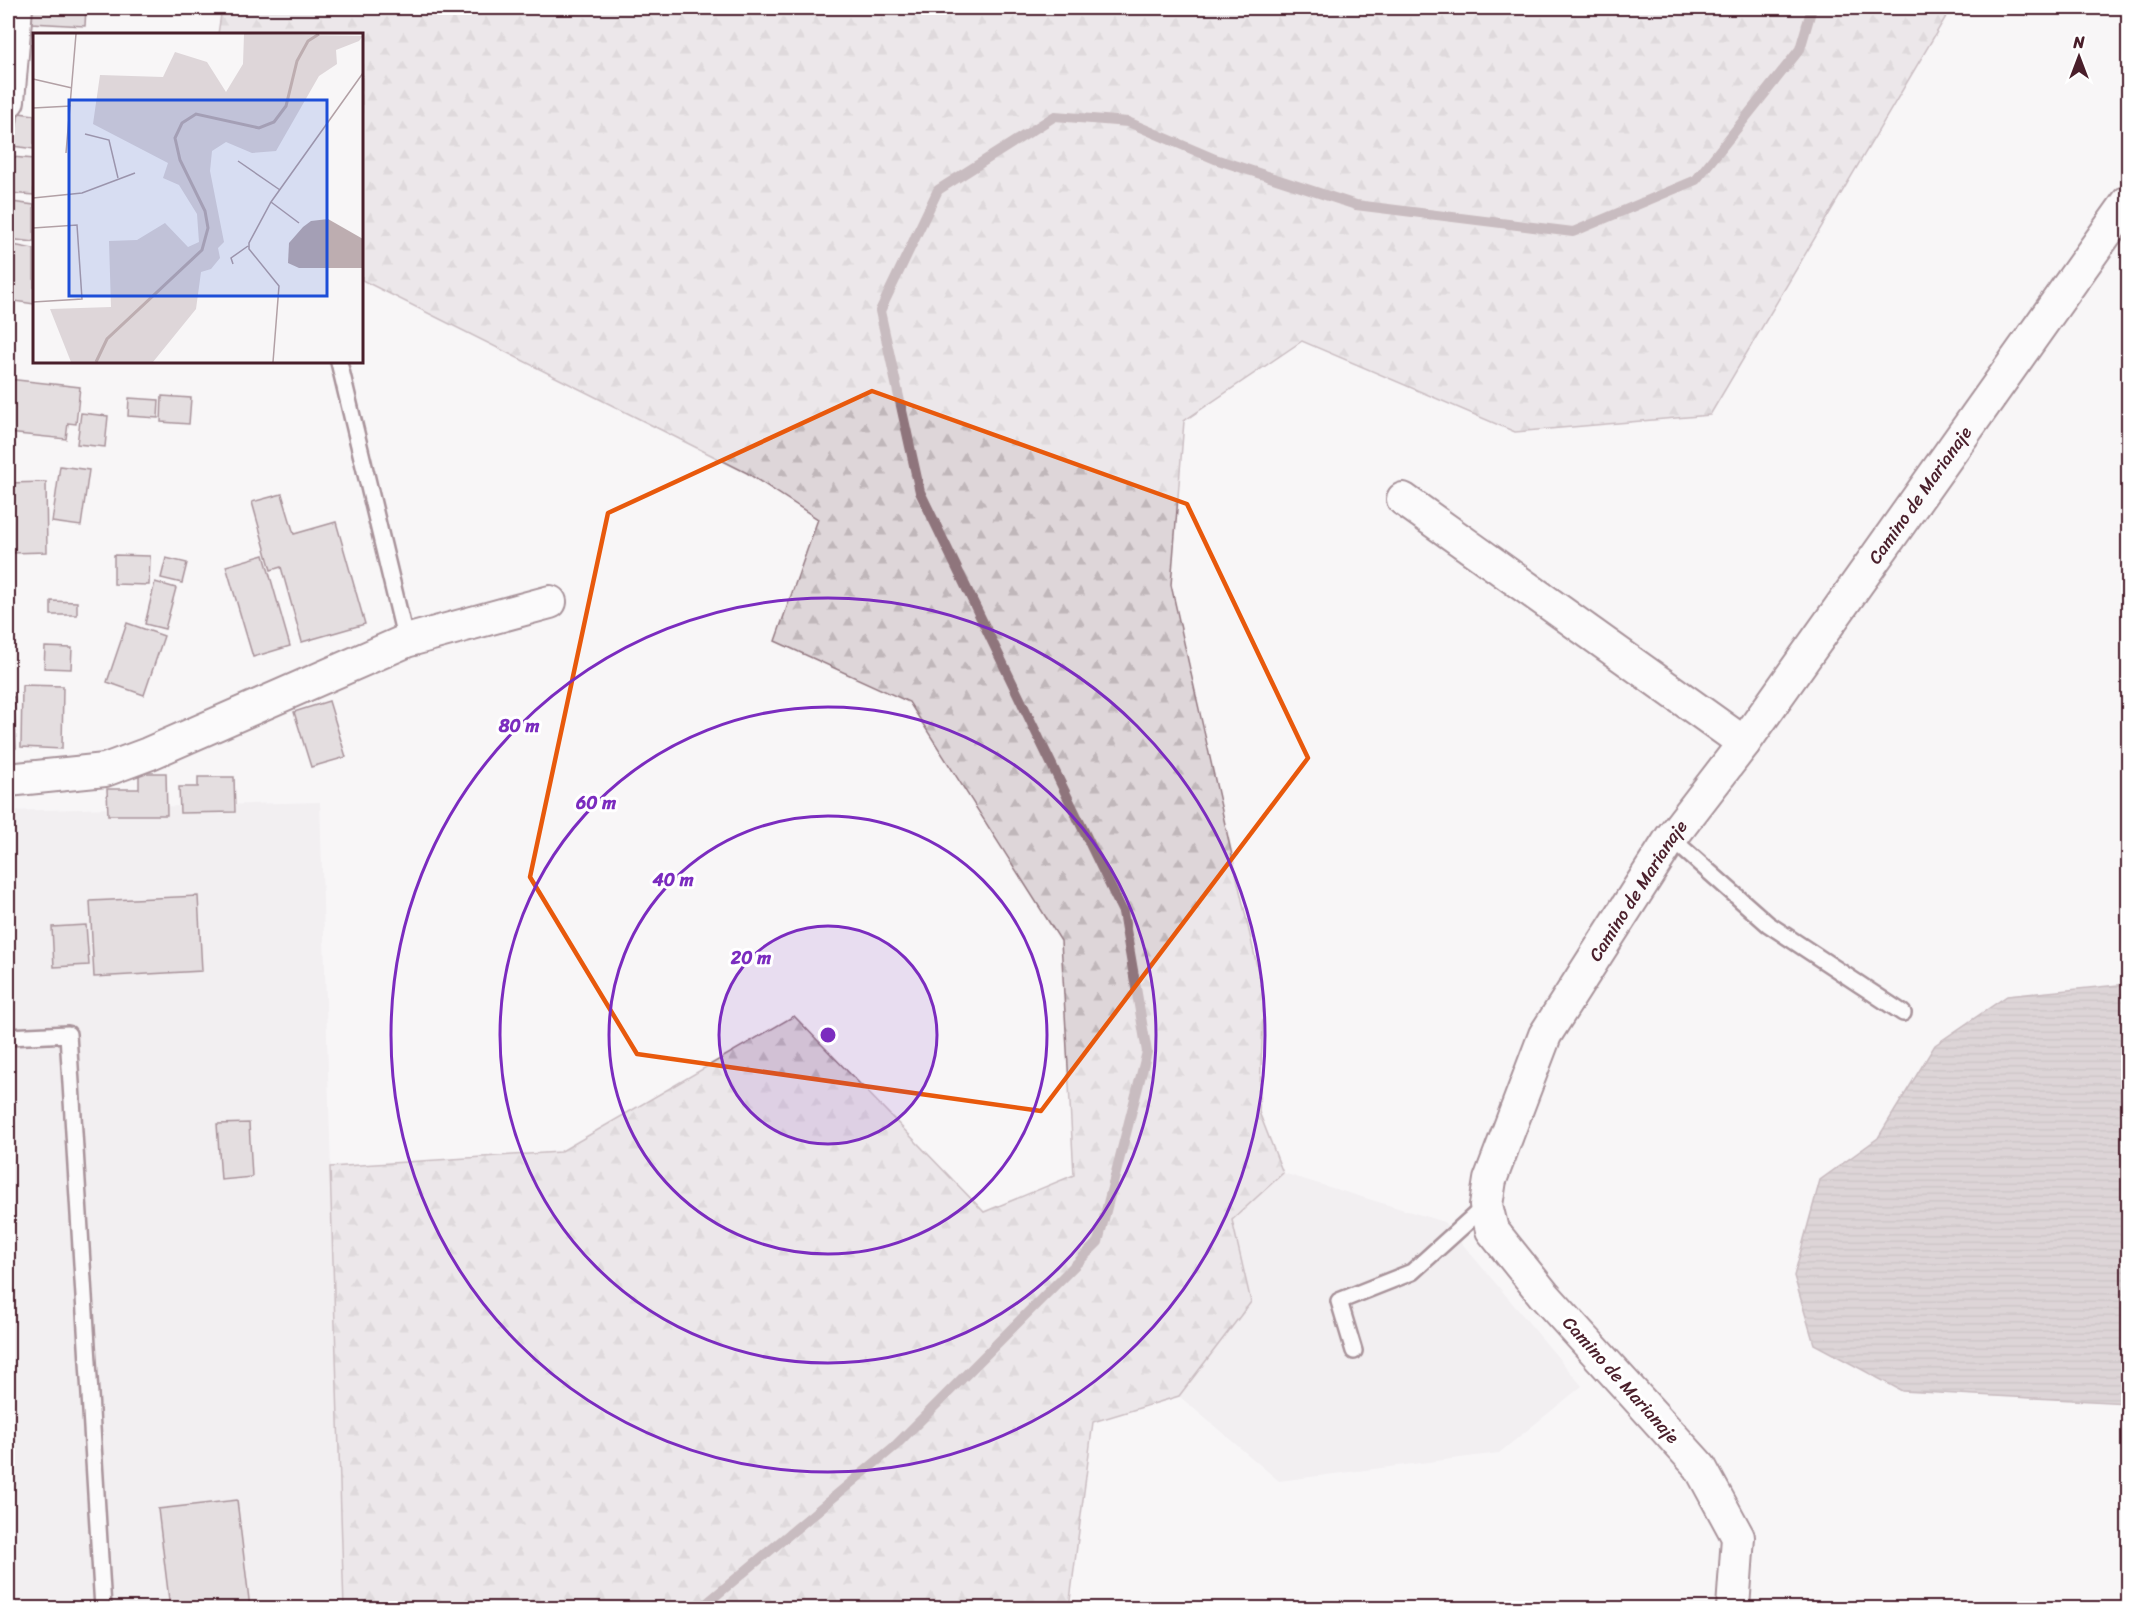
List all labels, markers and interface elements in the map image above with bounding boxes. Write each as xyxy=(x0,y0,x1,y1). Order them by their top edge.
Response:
north arrow xyxy=(2049,27,2109,87)
text: N xyxy=(2072,28,2085,57)
inset map xyxy=(33,33,363,363)
street label: Camino de Marianaje xyxy=(1860,419,1981,571)
text: 80 m xyxy=(498,710,540,742)
text: 60 m xyxy=(575,787,616,819)
street label: Camino de Marianaje xyxy=(1580,812,1696,968)
text: 40 m xyxy=(651,864,694,896)
text: 20 m xyxy=(730,942,771,974)
centre of rings xyxy=(818,1025,838,1045)
street label: Camino de Marianaje xyxy=(1554,1309,1688,1452)

